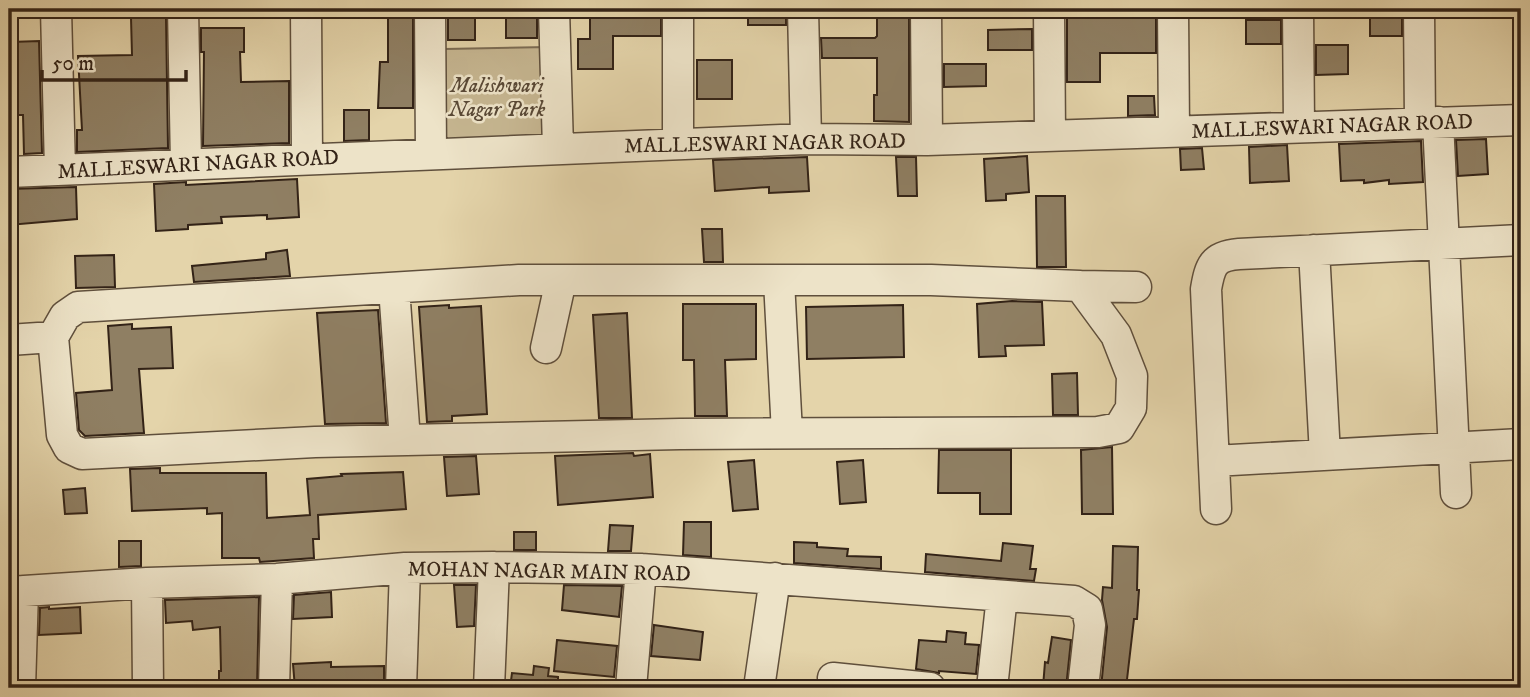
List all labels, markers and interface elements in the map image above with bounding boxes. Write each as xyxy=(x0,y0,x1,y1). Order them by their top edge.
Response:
scale bar xyxy=(42,38,186,82)
text: 50 m xyxy=(52,51,94,77)
park label: Malishwari Nagar Park xyxy=(448,73,546,123)
street label: MALLESWARI NAGAR ROAD xyxy=(1191,109,1473,145)
street label: MALLESWARI NAGAR ROAD xyxy=(624,129,906,159)
street label: MALLESWARI NAGAR ROAD xyxy=(57,145,339,185)
street label: MOHAN NAGAR MAIN ROAD xyxy=(407,557,691,587)

